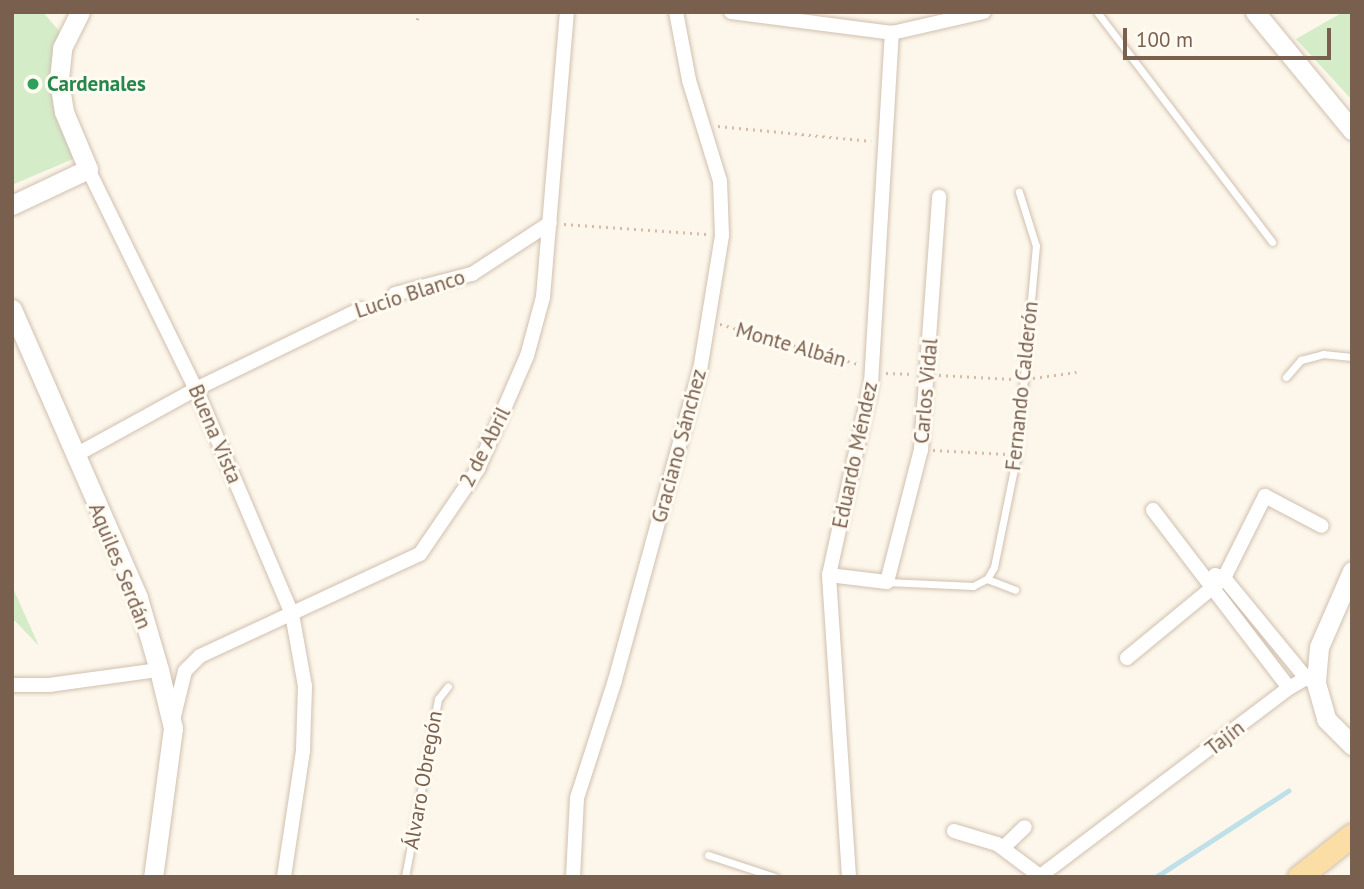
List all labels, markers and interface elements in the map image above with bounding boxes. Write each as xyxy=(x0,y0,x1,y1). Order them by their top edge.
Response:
scale bar xyxy=(1126,14,1334,58)
text: 100 m xyxy=(1136,26,1193,53)
place label: Cardenales xyxy=(47,71,146,97)
marker: Cardenales xyxy=(25,76,41,92)
street label: Lucio Blanco xyxy=(352,264,468,324)
street label: Fernando Calderón xyxy=(1001,300,1043,472)
street label: Monte Albán xyxy=(733,317,849,373)
street label: Carlos Vidal xyxy=(909,337,943,445)
street label: Graciano Sánchez xyxy=(646,366,712,526)
street label: Eduardo Méndez xyxy=(827,379,883,531)
street label: Buena Vista xyxy=(183,380,247,488)
street label: 2 de Abril xyxy=(454,402,516,492)
street label: Aquiles Serdán xyxy=(83,499,157,633)
street label: Álvaro Obregón xyxy=(398,709,448,851)
street label: Tajín xyxy=(1200,715,1250,761)

